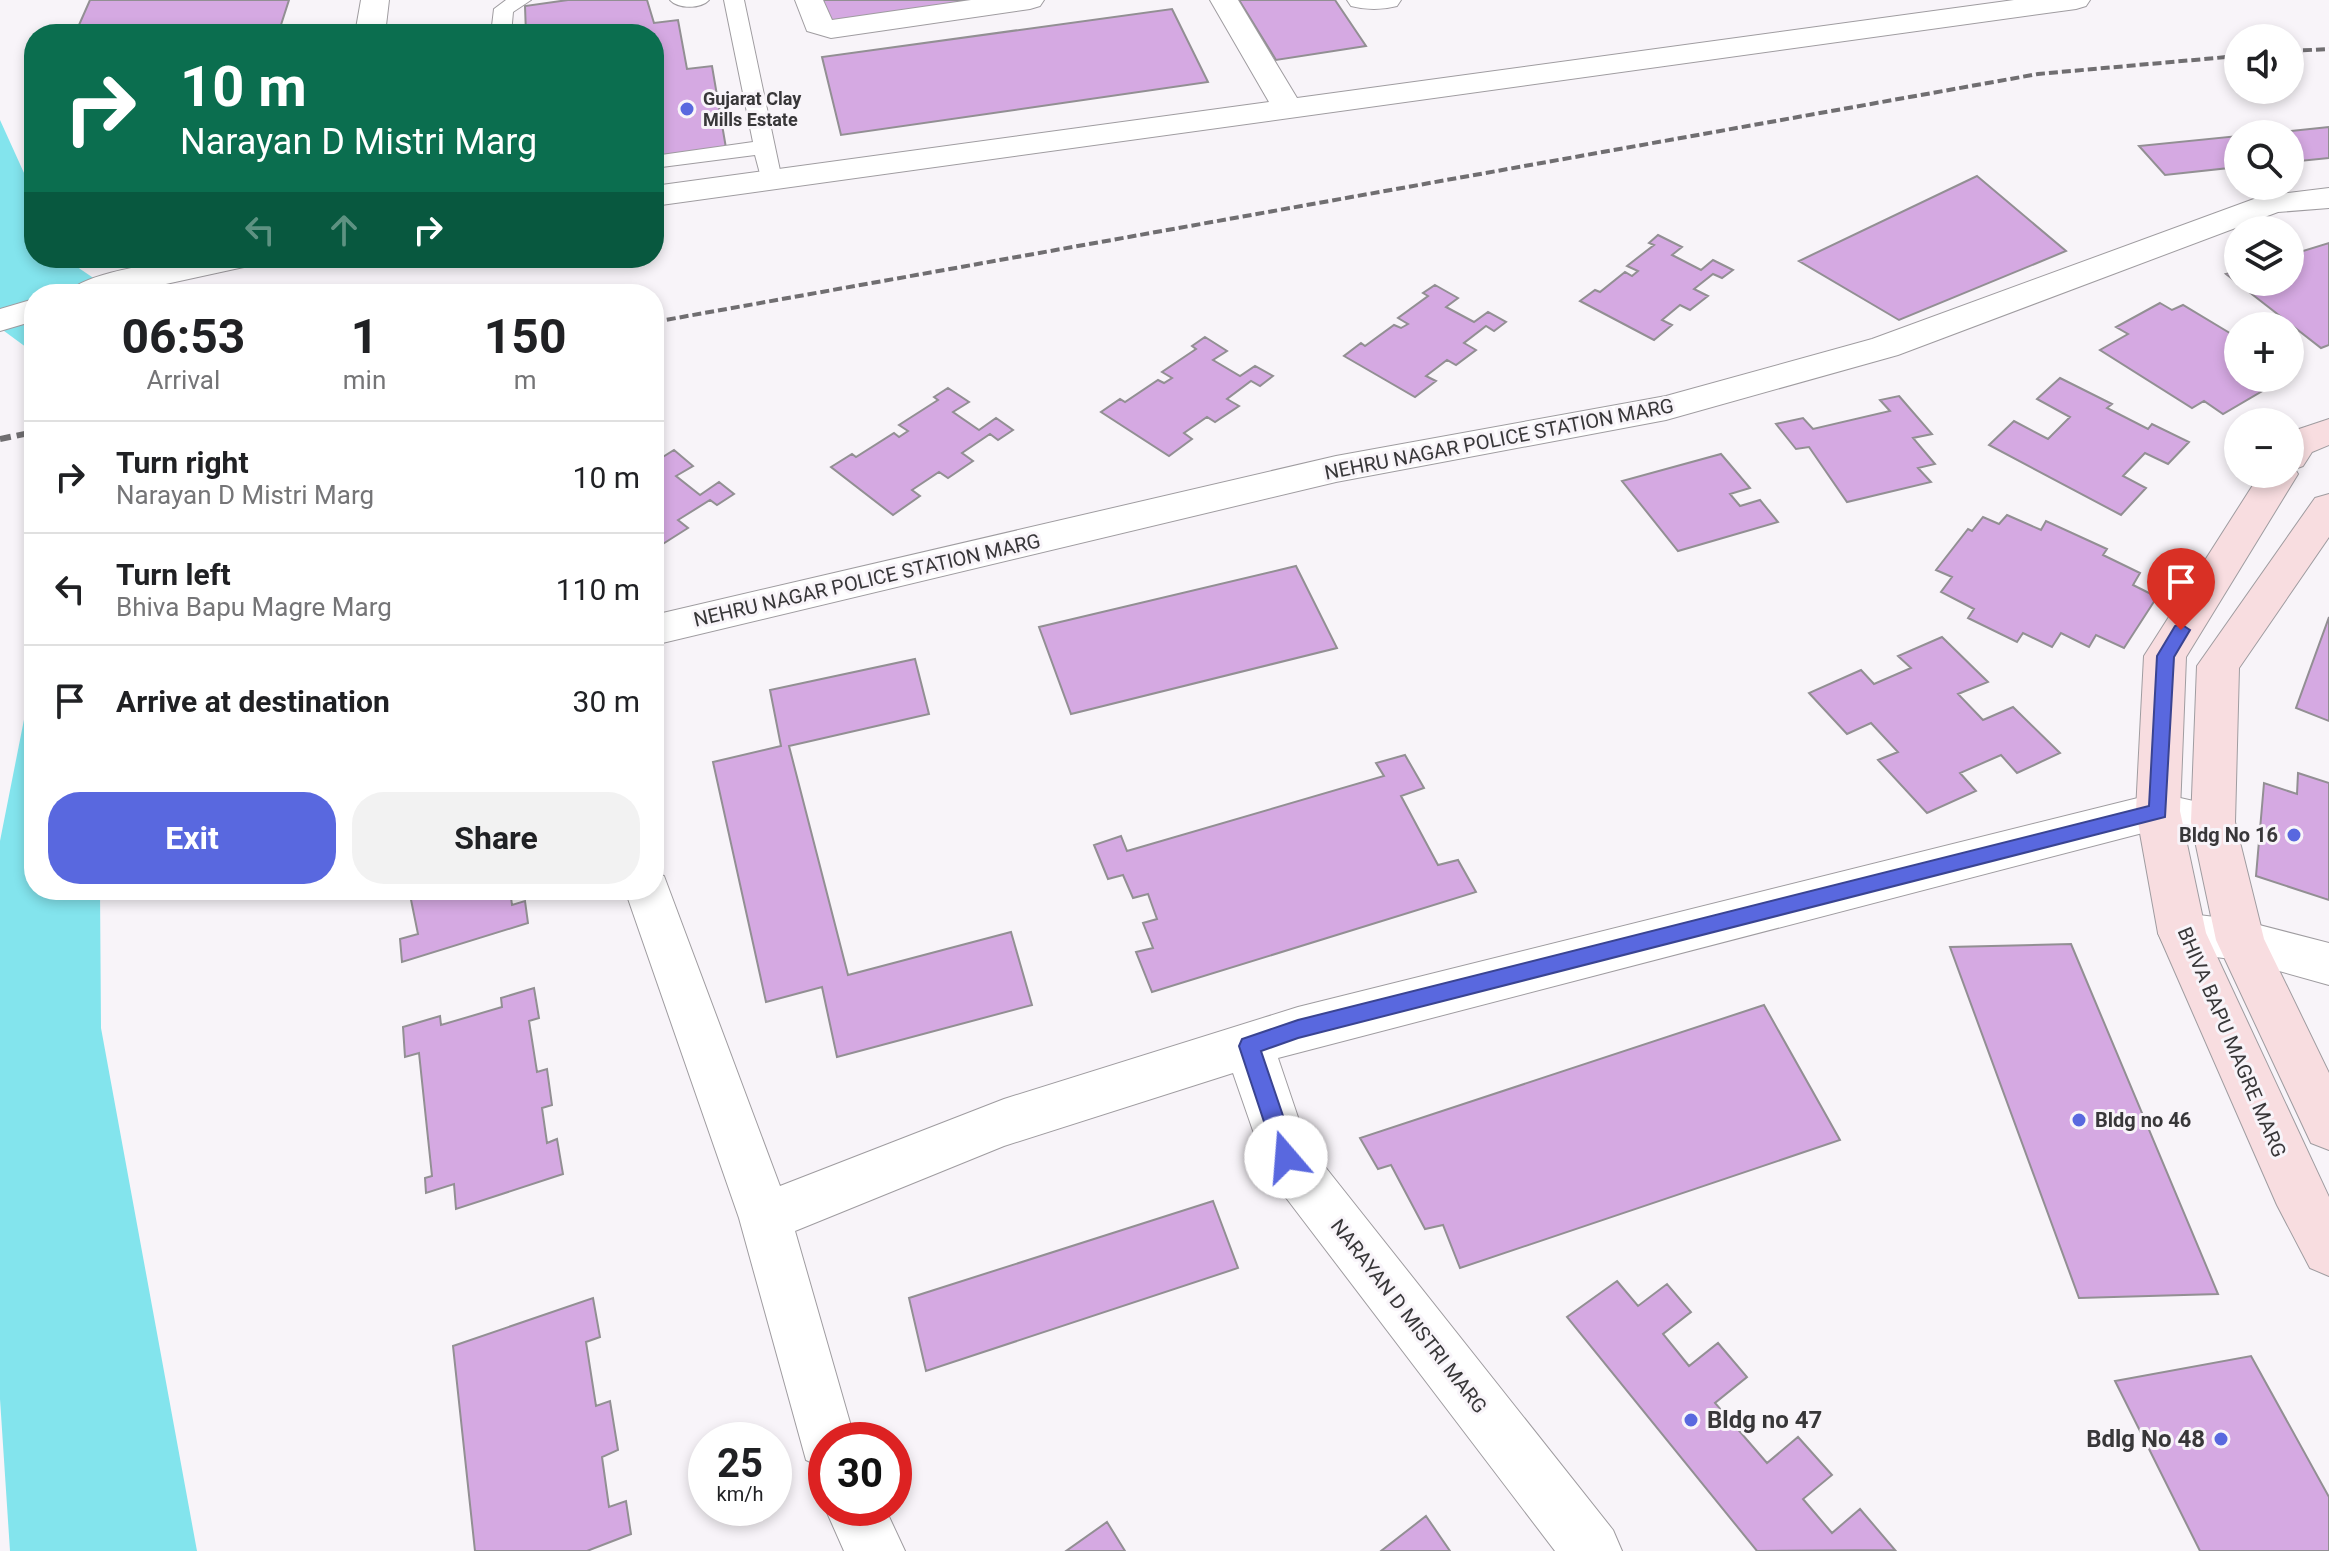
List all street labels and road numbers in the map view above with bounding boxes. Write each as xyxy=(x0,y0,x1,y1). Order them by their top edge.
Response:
street label: NEHRU NAGAR POLICE STATION MARG xyxy=(1322,393,1676,485)
street label: NEHRU NAGAR POLICE STATION MARG xyxy=(691,528,1043,632)
street label: BHIVA BAPU MAGRE MARG xyxy=(2173,923,2291,1161)
street label: NARAYAN D MISTRI MARG xyxy=(1326,1214,1492,1418)

